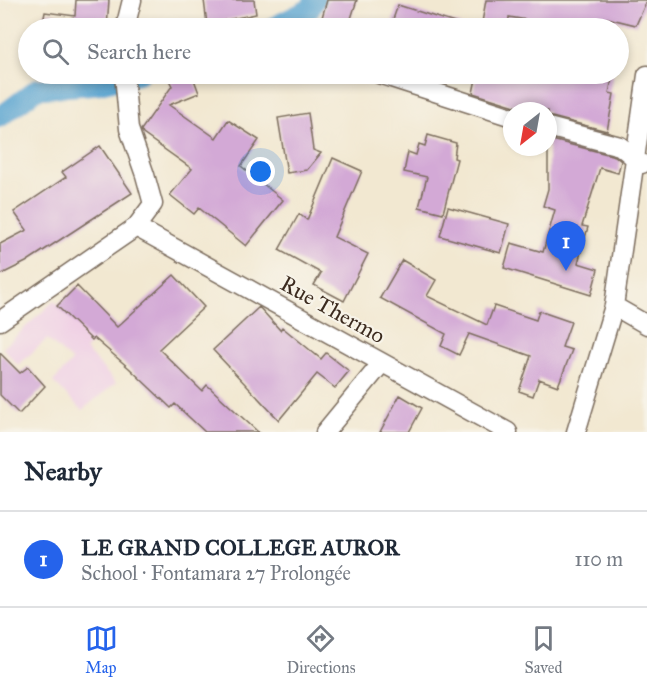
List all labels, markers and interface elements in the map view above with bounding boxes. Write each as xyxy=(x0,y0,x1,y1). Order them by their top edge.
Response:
search box xyxy=(18,18,629,84)
icon: search xyxy=(39,35,72,68)
text: Search here xyxy=(87,38,191,65)
north arrow xyxy=(503,102,557,156)
your location xyxy=(246,157,275,186)
pin: 1 xyxy=(546,222,586,271)
street label: Rue Thermo xyxy=(276,270,390,349)
text: Nearby xyxy=(24,455,102,487)
text: LE GRAND COLLEGE AUROR xyxy=(81,534,400,561)
text: 1 xyxy=(40,547,47,571)
text: 110 m xyxy=(575,547,623,571)
text: School · Fontamara 27 Prolongée xyxy=(81,561,351,585)
tab: Map xyxy=(85,622,118,677)
tab: Directions xyxy=(287,622,355,677)
tab: Saved xyxy=(524,622,562,677)

